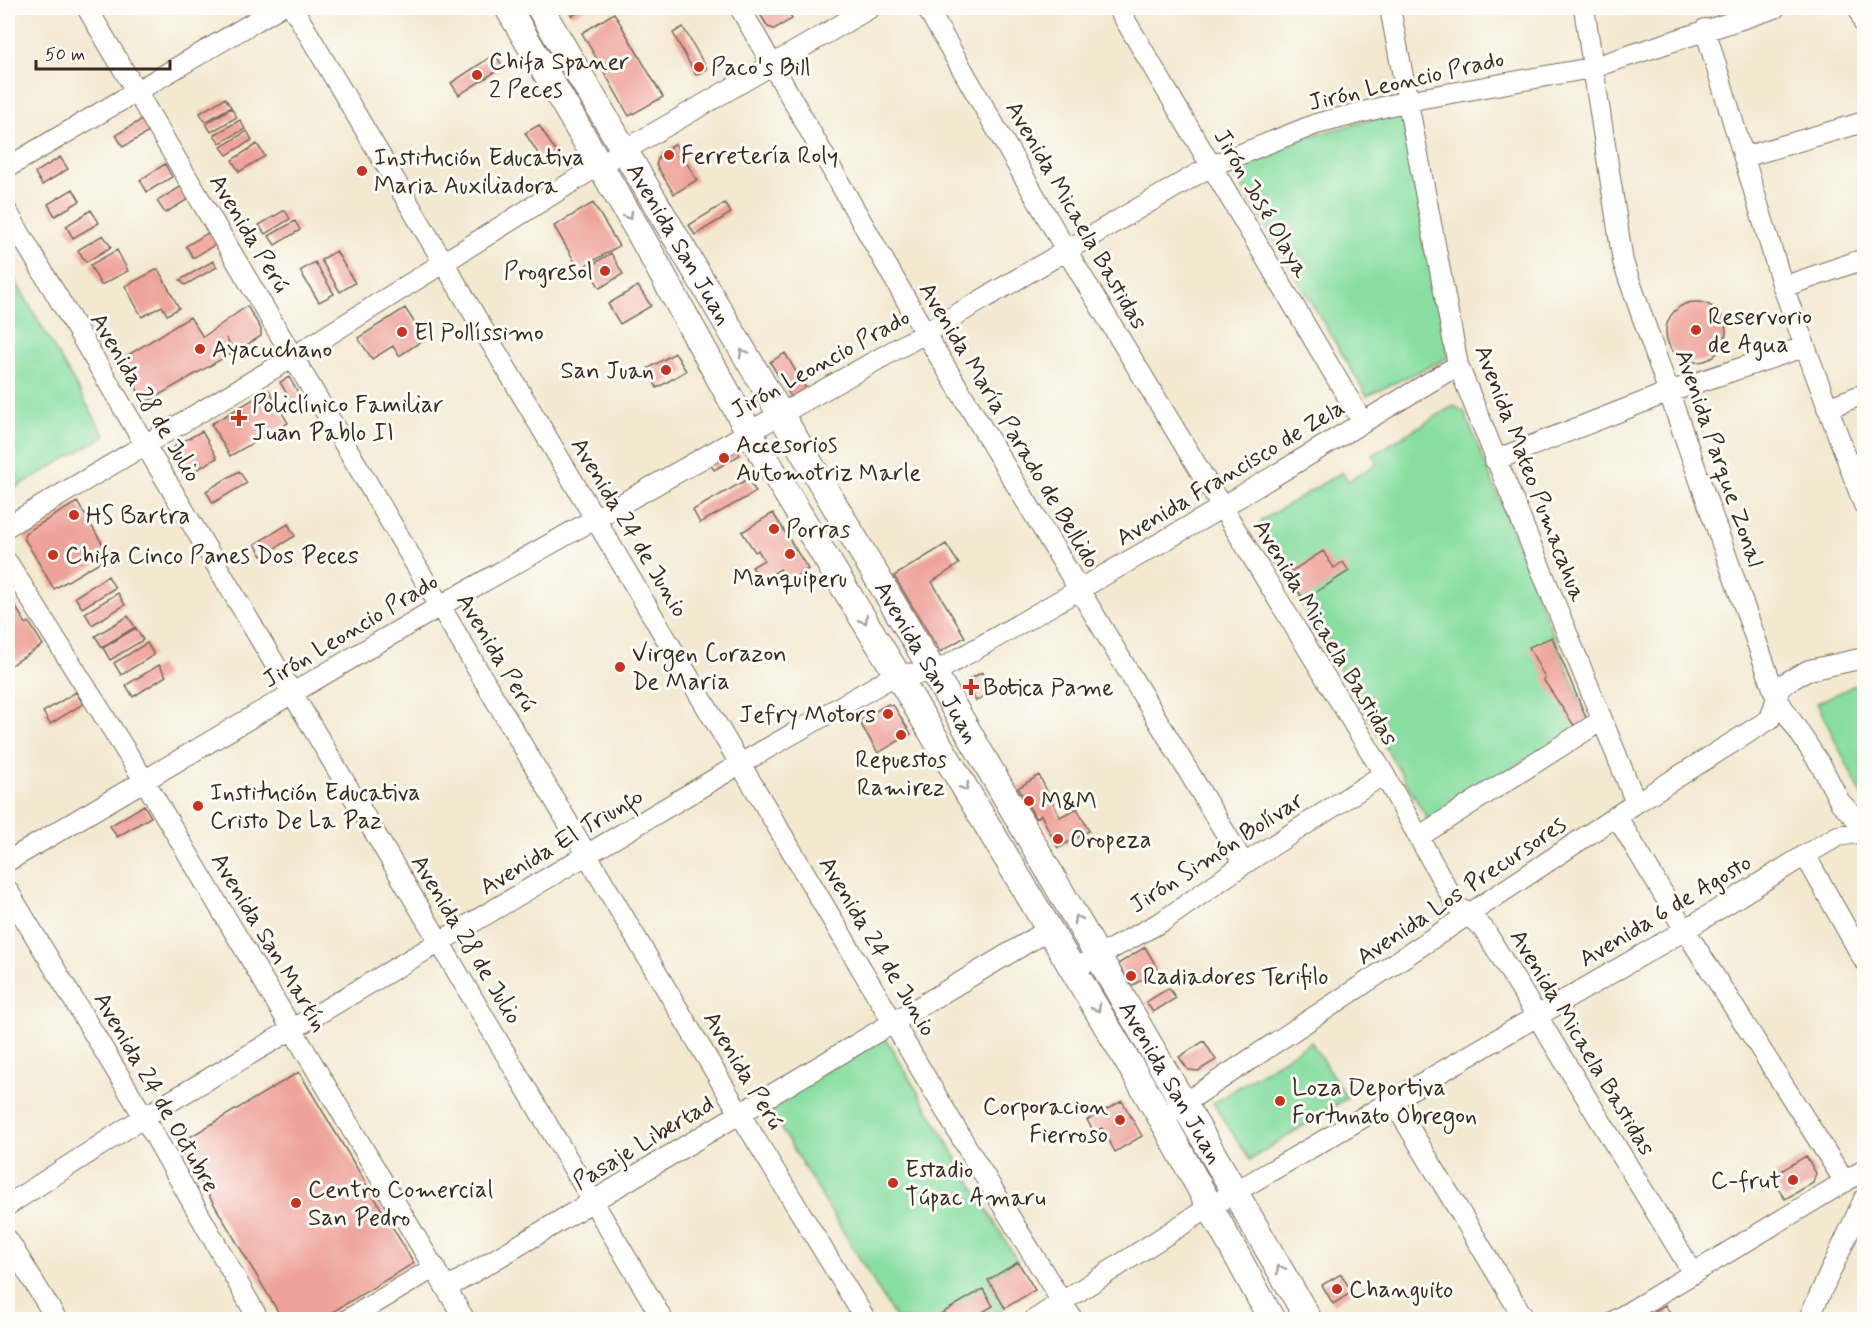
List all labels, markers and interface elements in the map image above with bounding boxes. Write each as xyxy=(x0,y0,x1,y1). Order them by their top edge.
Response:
scale bar xyxy=(36,33,170,71)
text: 50 m xyxy=(45,43,85,67)
street label: Jirón Leoncio Prado xyxy=(1305,44,1507,119)
place label: Chifa Spaner 2 Peces xyxy=(489,47,629,106)
place label: Paco's Bill xyxy=(711,53,811,84)
marker: Paco's Bill xyxy=(692,60,706,74)
marker: Chifa Spaner 2 Peces xyxy=(470,68,484,82)
street label: Avenida Micaela Bastidas xyxy=(998,96,1154,336)
street label: Jirón José Olaya xyxy=(1206,124,1316,284)
place label: Ferretería Roly xyxy=(681,141,838,172)
place label: Institución Educativa Maria Auxiliadora xyxy=(374,143,585,202)
marker: Ferretería Roly xyxy=(662,148,676,162)
street label: Avenida San Juan xyxy=(618,158,738,331)
marker: Institución Educativa Maria Auxiliadora xyxy=(355,164,369,178)
street label: Avenida Perú xyxy=(201,169,296,299)
one-way arrow xyxy=(622,210,633,220)
place label: Progresol xyxy=(504,257,593,288)
marker: Progresol xyxy=(598,264,612,278)
street label: Avenida María Parado de Bellido xyxy=(911,277,1107,575)
street label: Jirón Leoncio Prado xyxy=(726,302,916,426)
place label: Reservorio de Agua xyxy=(1708,302,1812,361)
street label: Avenida 28 de Julio xyxy=(82,307,208,488)
place label: El Pollíssimo xyxy=(414,318,544,349)
marker: Reservorio de Agua xyxy=(1689,323,1703,337)
marker: El Pollíssimo xyxy=(395,325,409,339)
place label: Ayacuchano xyxy=(212,335,332,366)
street label: Avenida Mateo Pumacahua xyxy=(1466,341,1593,607)
marker: Ayacuchano xyxy=(193,342,207,356)
street label: Avenida Parque Zonal xyxy=(1667,346,1770,571)
one-way arrow xyxy=(739,348,751,359)
place label: San Juan xyxy=(561,356,654,387)
marker: San Juan xyxy=(659,363,673,377)
place label: Policlínico Familiar Juan Pablo II xyxy=(252,390,444,449)
street label: Avenida Francisco de Zela xyxy=(1111,393,1351,554)
marker: Policlínico Familiar Juan Pablo II xyxy=(230,409,248,427)
place label: Accesorios Automotriz Marle xyxy=(736,430,921,489)
street label: Avenida 24 de Junio xyxy=(563,432,695,623)
marker: Accesorios Automotriz Marle xyxy=(717,451,731,465)
place label: HS Bartra xyxy=(86,501,190,532)
marker: HS Bartra xyxy=(67,508,81,522)
street label: Avenida Micaela Bastidas xyxy=(1245,514,1405,752)
place label: Porras xyxy=(786,515,851,546)
marker: Porras xyxy=(767,522,781,536)
place label: Chifa Cinco Panes Dos Peces xyxy=(65,541,359,572)
marker: Manquiperu xyxy=(783,547,797,561)
marker: Chifa Cinco Panes Dos Peces xyxy=(46,548,60,562)
place label: Manquiperu xyxy=(733,564,847,595)
street label: Jirón Leoncio Prado xyxy=(257,567,444,696)
street label: Avenida San Juan xyxy=(866,576,986,750)
street label: Avenida Perú xyxy=(448,588,543,718)
one-way arrow xyxy=(857,614,869,624)
place label: Virgen Corazon De Maria xyxy=(632,639,787,698)
marker: Virgen Corazon De Maria xyxy=(613,660,627,674)
place label: Botica Pame xyxy=(983,673,1114,704)
marker: Botica Pame xyxy=(964,680,978,694)
place label: Jefry Motors xyxy=(739,700,876,731)
marker: Jefry Motors xyxy=(881,707,895,721)
marker: Repuestos Ramirez xyxy=(894,728,908,742)
place label: Repuestos Ramirez xyxy=(855,745,947,804)
place label: Institución Educativa Cristo De La Paz xyxy=(210,778,421,837)
street label: Avenida El Triunfo xyxy=(475,781,650,905)
one-way arrow xyxy=(958,781,970,791)
street label: Jirón Simón Bolívar xyxy=(1124,785,1310,921)
place label: M&M xyxy=(1041,787,1097,818)
marker: M&M xyxy=(1022,794,1036,808)
marker: Institución Educativa Cristo De La Paz xyxy=(191,799,205,813)
street label: Avenida Los Precursores xyxy=(1351,809,1573,973)
place label: Oropeza xyxy=(1070,825,1152,856)
marker: Oropeza xyxy=(1051,832,1065,846)
street label: Avenida San Martín xyxy=(203,847,334,1038)
street label: Avenida 6 de Agosto xyxy=(1574,848,1758,975)
street label: Avenida 28 de Julio xyxy=(403,849,529,1030)
street label: Avenida 24 de Junio xyxy=(811,851,943,1042)
one-way arrow xyxy=(1072,915,1084,925)
street label: Avenida Micaela Bastidas xyxy=(1502,924,1662,1162)
place label: Radiadores Terifilo xyxy=(1143,962,1329,993)
marker: Radiadores Terifilo xyxy=(1124,969,1138,983)
street label: Avenida 24 de Octubre xyxy=(86,987,226,1199)
street label: Avenida San Juan xyxy=(1111,996,1229,1170)
one-way arrow xyxy=(1090,1002,1102,1012)
street label: Avenida Perú xyxy=(695,1006,790,1136)
place label: Loza Deportiva Fortunato Obregon xyxy=(1292,1073,1477,1134)
street label: Pasaje Libertad xyxy=(567,1089,720,1198)
place label: Corporacion Fierroso xyxy=(983,1092,1108,1151)
marker: Loza Deportiva Fortunato Obregon xyxy=(1273,1094,1287,1108)
marker: Corporacion Fierroso xyxy=(1113,1113,1127,1127)
place label: Estadio Túpac Amaru xyxy=(905,1155,1046,1214)
place label: C-frut xyxy=(1711,1166,1781,1197)
marker: C-frut xyxy=(1786,1173,1800,1187)
place label: Centro Comercial San Pedro xyxy=(308,1175,493,1234)
marker: Estadio Túpac Amaru xyxy=(886,1176,900,1190)
marker: Centro Comercial San Pedro xyxy=(289,1196,303,1210)
one-way arrow xyxy=(1275,1265,1287,1275)
place label: Changuito xyxy=(1349,1275,1453,1306)
marker: Changuito xyxy=(1330,1282,1344,1296)

